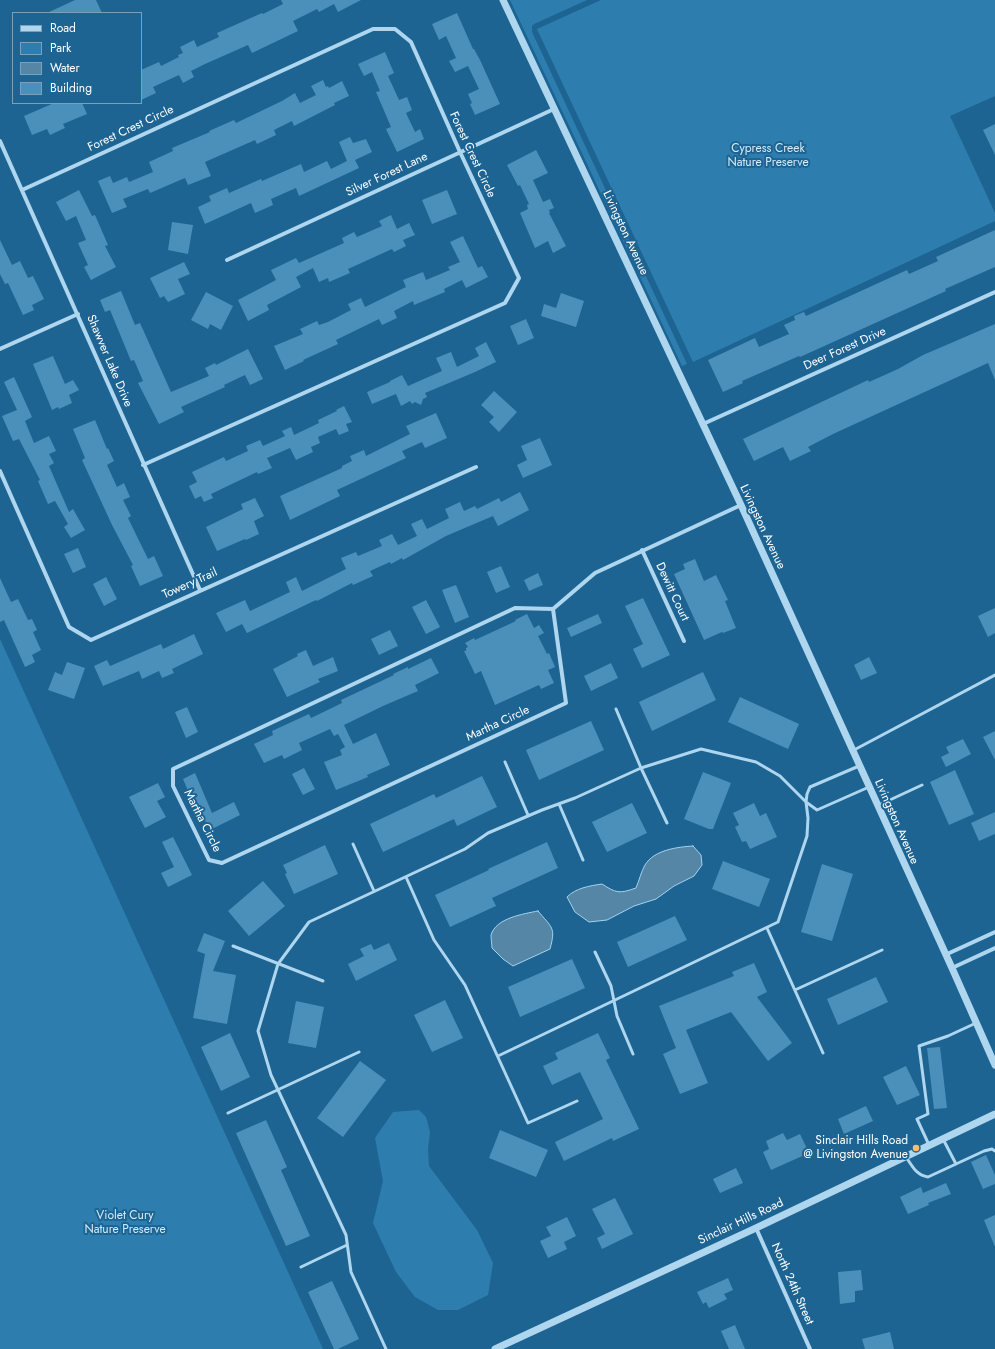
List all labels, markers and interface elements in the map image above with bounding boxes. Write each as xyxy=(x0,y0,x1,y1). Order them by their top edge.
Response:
legend xyxy=(12,12,142,104)
text: Road xyxy=(50,19,76,37)
text: Park xyxy=(50,39,71,57)
text: Water xyxy=(50,59,80,77)
text: Building xyxy=(50,79,92,97)
street label: Forest Crest Circle xyxy=(86,103,176,155)
street label: Forest Crest Circle xyxy=(446,110,498,200)
park label: Cypress Creek Nature Preserve xyxy=(727,142,809,170)
street label: Silver Forest Lane xyxy=(344,150,430,200)
street label: Livingston Avenue xyxy=(599,188,651,278)
street label: Shawver Lake Drive xyxy=(83,313,135,409)
street label: Deer Forest Drive xyxy=(802,324,888,374)
street label: Livingston Avenue xyxy=(736,482,788,572)
street label: Dewitt Court xyxy=(652,560,692,624)
street label: Towery Trail xyxy=(160,565,220,603)
street label: Martha Circle xyxy=(464,703,532,745)
street label: Livingston Avenue xyxy=(871,777,921,867)
street label: Martha Circle xyxy=(180,787,224,855)
place label: Sinclair Hills Road @ Livingston Avenue xyxy=(804,1134,908,1162)
marker: Sinclair Hills Road @ Livingston Avenue xyxy=(911,1143,921,1153)
street label: Sinclair Hills Road xyxy=(696,1196,786,1248)
park label: Violet Cury Nature Preserve xyxy=(84,1209,166,1237)
street label: North 24th Street xyxy=(768,1241,816,1327)

